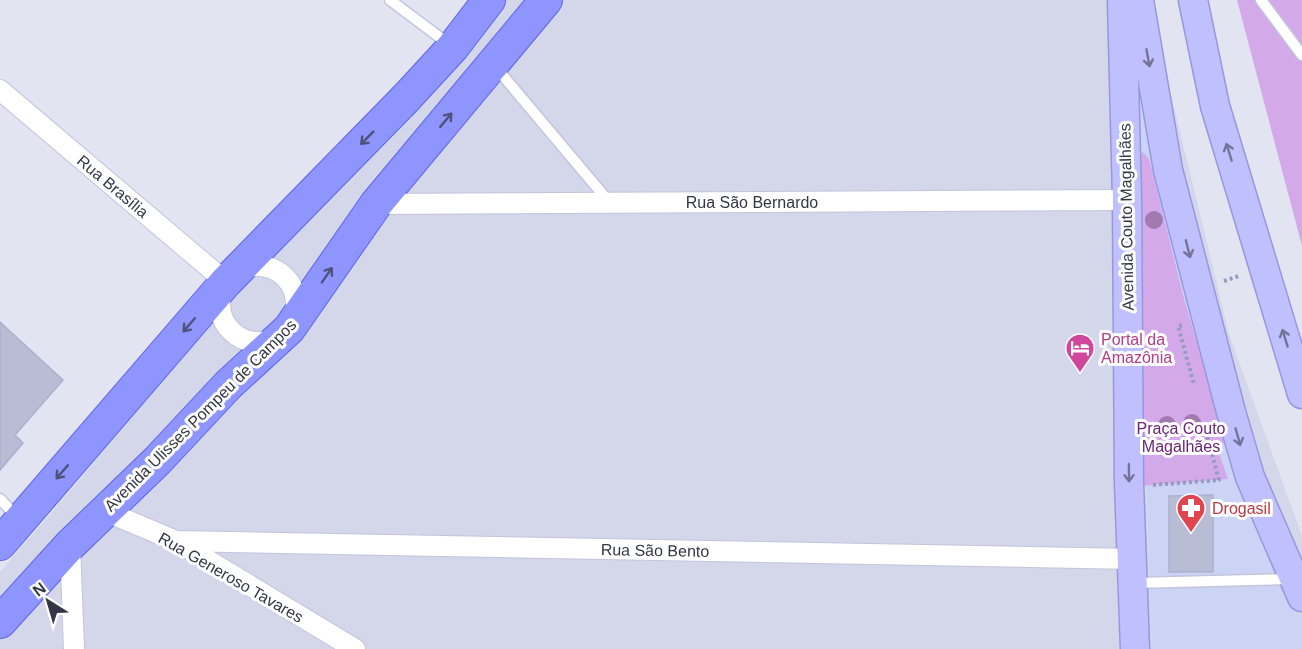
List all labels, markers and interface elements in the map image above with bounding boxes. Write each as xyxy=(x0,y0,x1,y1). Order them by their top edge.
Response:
one-way arrow xyxy=(1143,48,1154,67)
one-way arrow xyxy=(439,113,453,128)
street label: Avenida Couto Magalhães xyxy=(1116,123,1137,311)
one-way arrow xyxy=(359,130,374,145)
one-way arrow xyxy=(1223,143,1234,162)
street label: Rua Brasília xyxy=(74,152,152,221)
street label: Rua São Bernardo xyxy=(686,194,818,211)
one-way arrow xyxy=(1183,239,1195,258)
one-way arrow xyxy=(321,267,333,283)
street label: Avenida Ulisses Pompeu de Campos xyxy=(101,316,300,515)
one-way arrow xyxy=(182,317,196,332)
one-way arrow xyxy=(1279,329,1290,348)
place label: Portal da Amazônia xyxy=(1101,331,1172,366)
hotel icon: Portal da Amazônia xyxy=(1064,332,1096,374)
park label: Praça Couto Magalhães xyxy=(1137,420,1226,455)
one-way arrow xyxy=(1233,427,1245,446)
one-way arrow xyxy=(1123,462,1135,482)
one-way arrow xyxy=(55,464,69,479)
pharmacy icon: Drogasil xyxy=(1175,492,1207,534)
place label: Drogasil xyxy=(1212,500,1271,517)
street label: Rua Generoso Tavares xyxy=(155,529,306,626)
street label: Rua São Bento xyxy=(601,541,709,560)
north arrow xyxy=(18,571,78,631)
text: N xyxy=(30,579,49,600)

